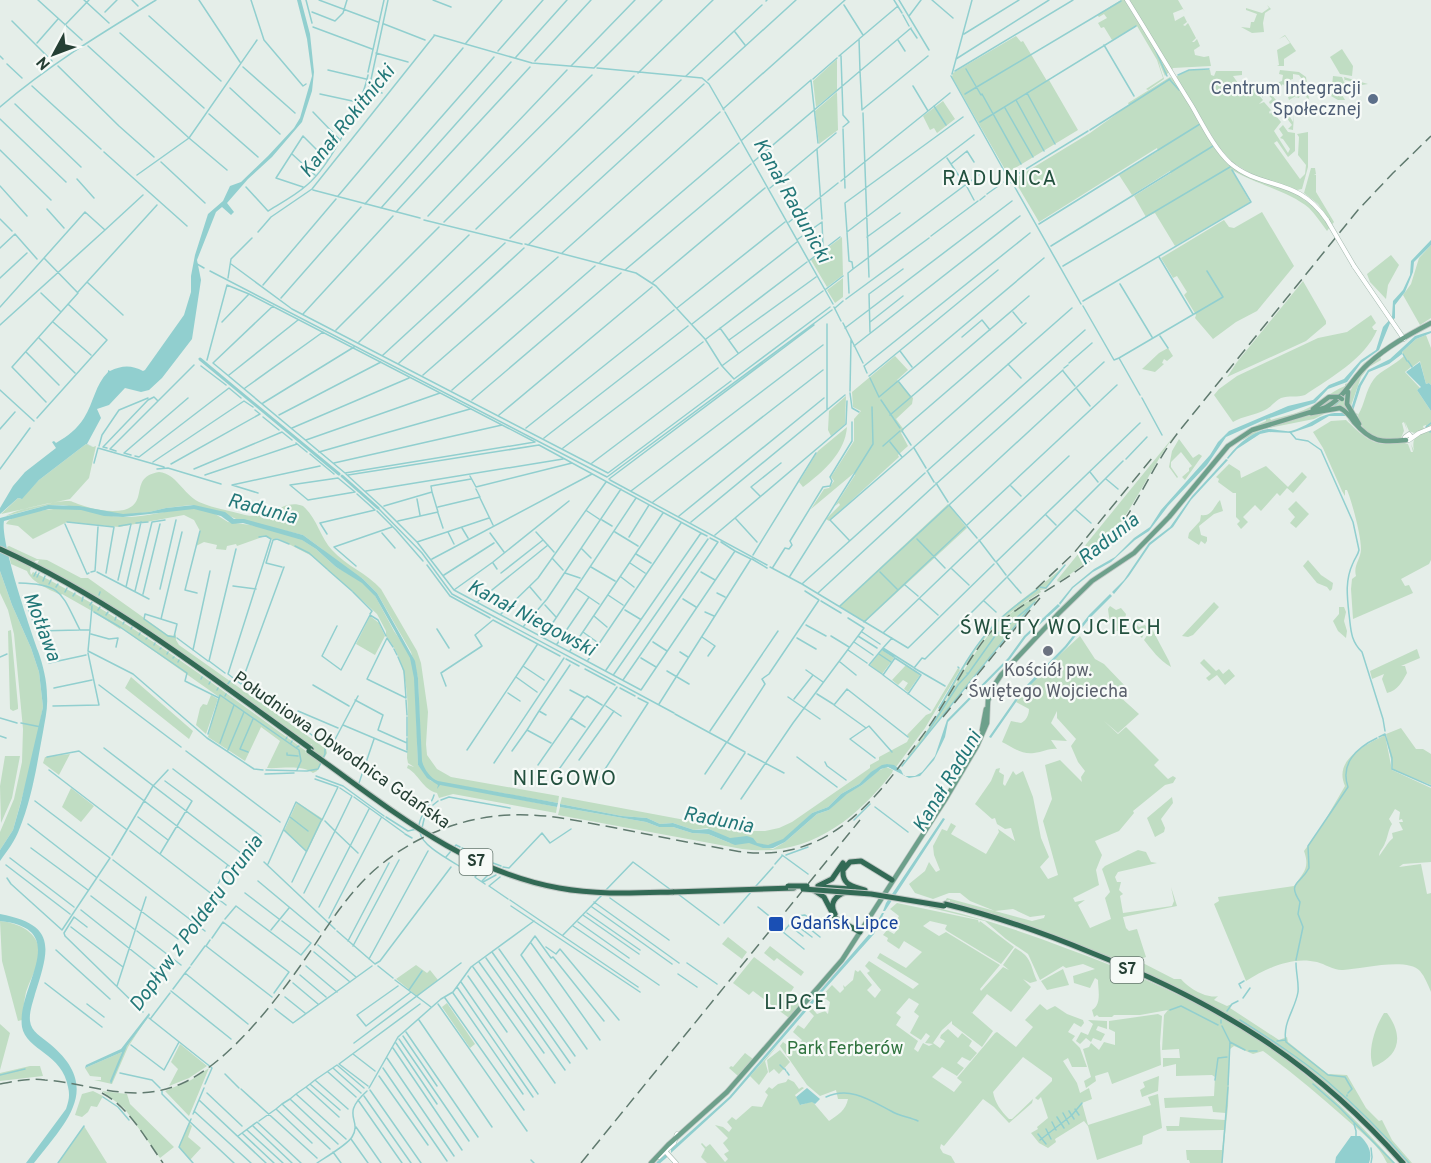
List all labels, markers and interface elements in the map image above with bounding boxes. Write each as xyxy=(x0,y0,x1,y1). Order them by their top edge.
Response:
north arrow xyxy=(24,24,84,84)
text: N xyxy=(33,52,56,73)
water label: Kanał Rokitnicki xyxy=(295,59,402,184)
place label: Centrum Integracji Społecznej xyxy=(1211,78,1361,122)
marker: Centrum Integracji Społecznej xyxy=(1366,92,1380,106)
water label: Kanał Radunicki xyxy=(746,134,836,269)
district label: RADUNICA xyxy=(942,166,1058,193)
water label: Radunia xyxy=(224,488,300,532)
water label: Radunia xyxy=(1073,508,1145,572)
water label: Kanał Niegowski xyxy=(462,574,600,664)
water label: Motława xyxy=(16,589,66,666)
district label: ŚWIĘTY WOJCIECH xyxy=(960,614,1162,642)
marker: Kościół pw. Świętego Wojciecha xyxy=(1041,644,1055,658)
place label: Kościół pw. Świętego Wojciecha xyxy=(968,660,1128,704)
street label: Południowa Obwodnica Gdańska xyxy=(228,667,454,835)
water label: Kanał Raduni xyxy=(907,726,989,838)
district label: NIEGOWO xyxy=(512,766,618,793)
water label: Radunia xyxy=(681,801,756,841)
water label: Dopływ z Polderu Orunia xyxy=(124,830,270,1017)
road number: S7 xyxy=(460,849,492,875)
place label: Gdańsk Lipce xyxy=(790,913,899,936)
marker: Gdańsk Lipce xyxy=(767,915,785,933)
road number: S7 xyxy=(1110,957,1144,983)
district label: LIPCE xyxy=(764,990,828,1017)
park label: Park Ferberów xyxy=(787,1038,903,1061)

